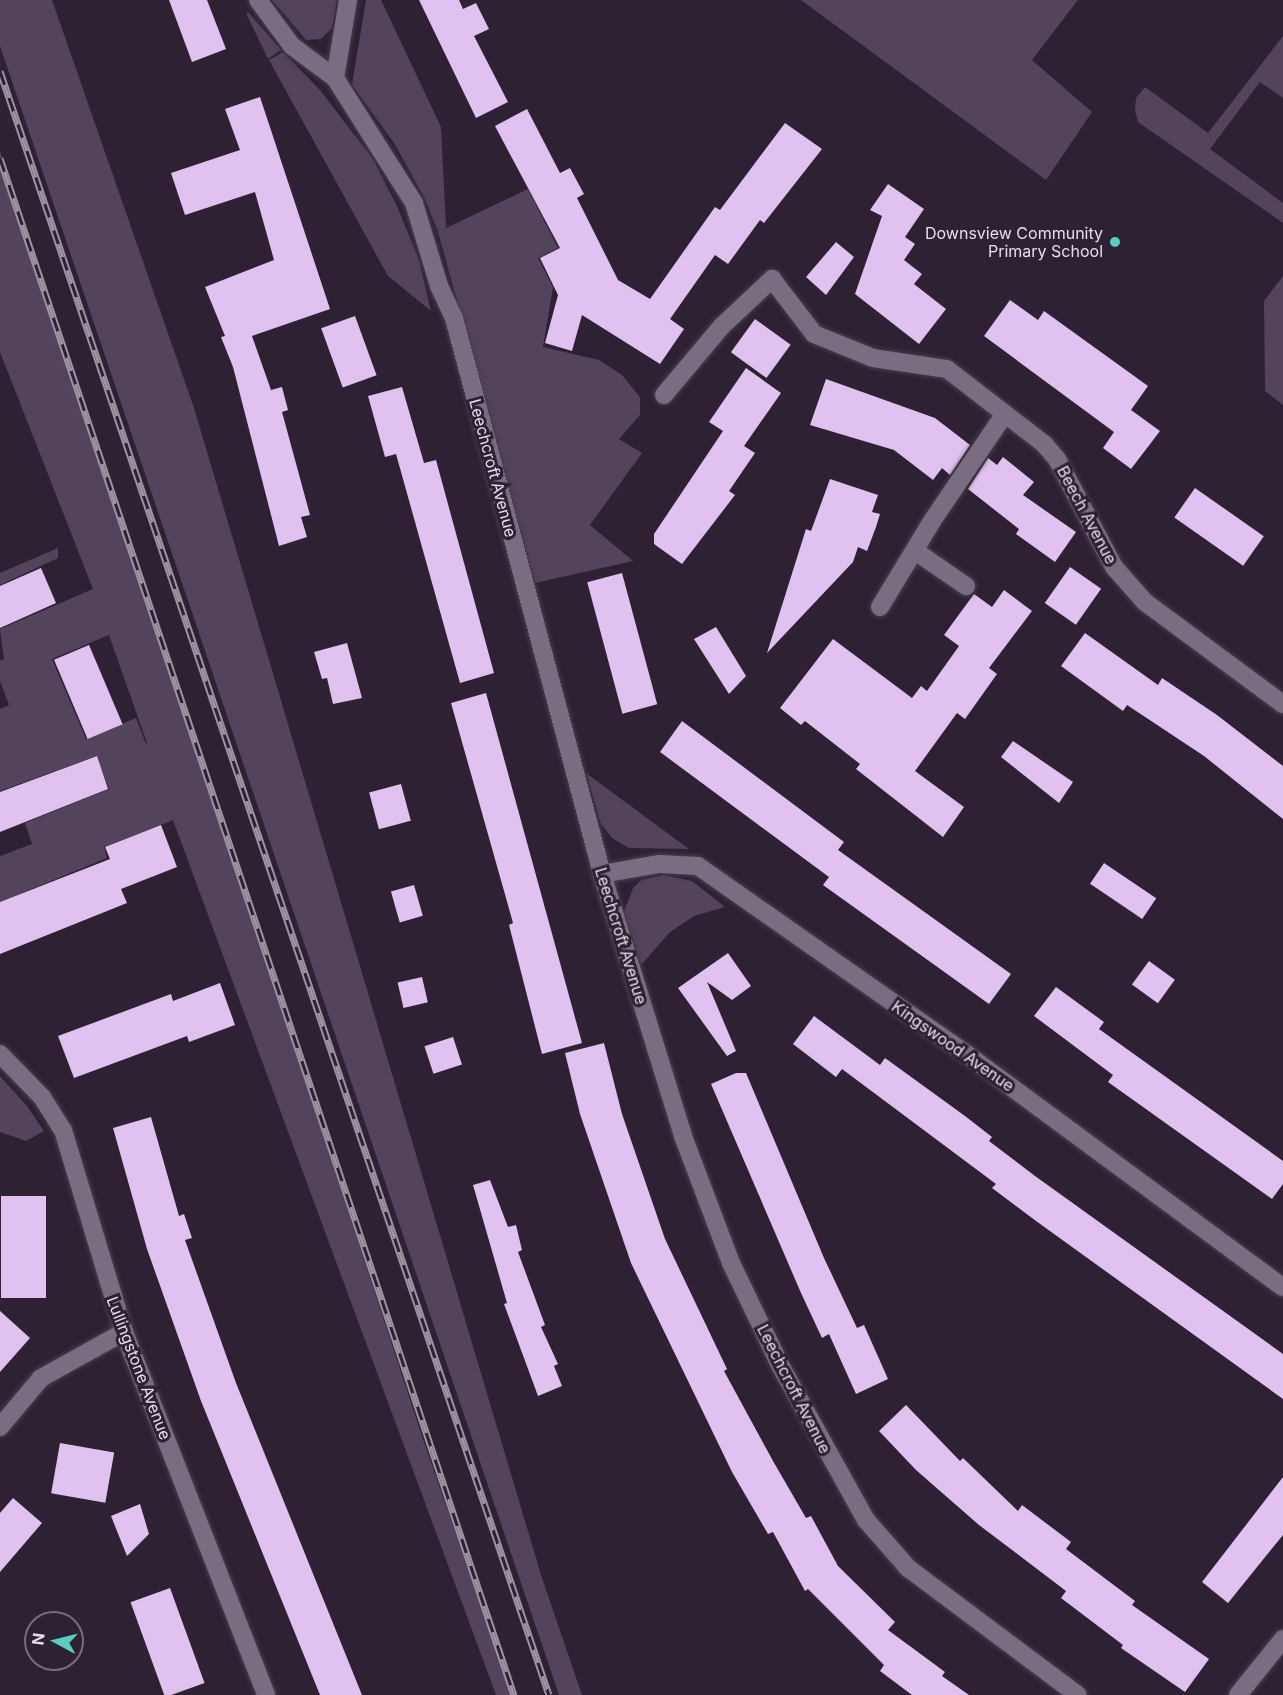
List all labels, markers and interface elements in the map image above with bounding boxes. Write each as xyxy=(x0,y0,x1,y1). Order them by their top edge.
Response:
place label: Downsview Community Primary School xyxy=(925,223,1103,261)
marker: Downsview Community Primary School xyxy=(1108,235,1122,249)
street label: Leechcroft Avenue xyxy=(465,397,521,539)
street label: Beech Avenue xyxy=(1053,463,1121,567)
street label: Leechcroft Avenue xyxy=(591,865,651,1007)
street label: Kingswood Avenue xyxy=(888,997,1018,1095)
street label: Lullingstone Avenue xyxy=(103,1294,175,1442)
street label: Leechcroft Avenue xyxy=(753,1321,835,1457)
north arrow xyxy=(24,1611,84,1671)
text: N xyxy=(27,1632,49,1646)

